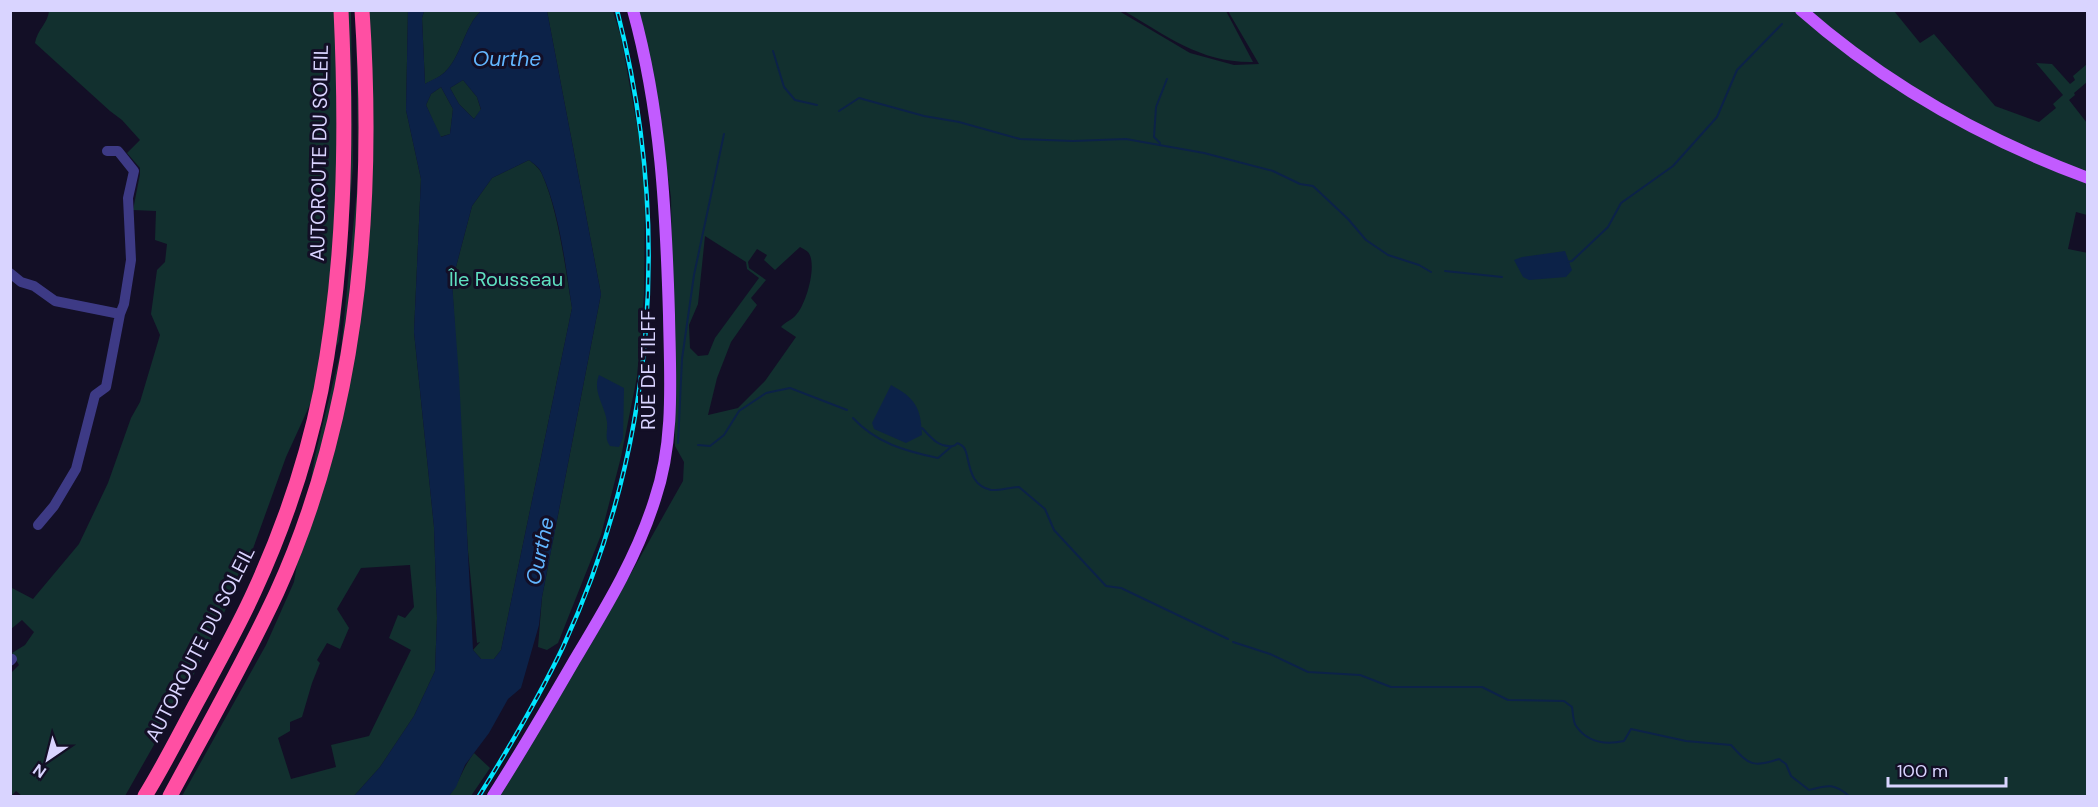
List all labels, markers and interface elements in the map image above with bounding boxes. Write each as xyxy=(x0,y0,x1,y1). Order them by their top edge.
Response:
street label: AUTOROUTE DU SOLEIL xyxy=(304,45,334,261)
water label: Ourthe xyxy=(473,45,541,73)
park label: Île Rousseau xyxy=(448,266,563,292)
street label: RUE DE TILFF xyxy=(635,310,661,430)
water label: Ourthe xyxy=(519,515,561,587)
street label: AUTOROUTE DU SOLEIL xyxy=(139,542,261,746)
north arrow xyxy=(18,729,78,789)
scale bar xyxy=(1888,750,2006,788)
text: N xyxy=(29,759,50,783)
text: 100 m xyxy=(1897,759,1948,783)

